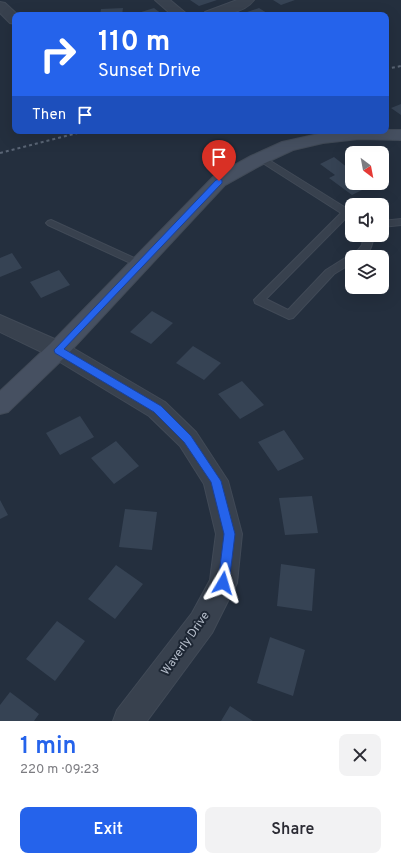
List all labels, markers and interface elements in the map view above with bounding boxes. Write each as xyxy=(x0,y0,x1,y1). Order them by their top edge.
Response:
text: 110 m xyxy=(98,25,170,61)
icon: right xyxy=(32,28,84,80)
text: Sunset Drive xyxy=(98,60,201,83)
icon: arrive xyxy=(74,104,96,126)
text: Then xyxy=(32,106,66,125)
pin xyxy=(202,140,236,181)
icon: arrive xyxy=(208,146,230,168)
north arrow xyxy=(345,146,389,190)
map controls xyxy=(345,146,389,294)
button: sound xyxy=(345,198,389,242)
button: layers xyxy=(345,250,389,294)
position arrow xyxy=(202,562,244,604)
street label: Waverly Drive xyxy=(158,609,214,679)
text: 1 min xyxy=(20,732,77,762)
button: close xyxy=(339,734,381,776)
text: 220 m · 09:23 xyxy=(20,762,99,778)
button: Exit xyxy=(20,807,197,853)
button: Share xyxy=(205,807,381,853)

